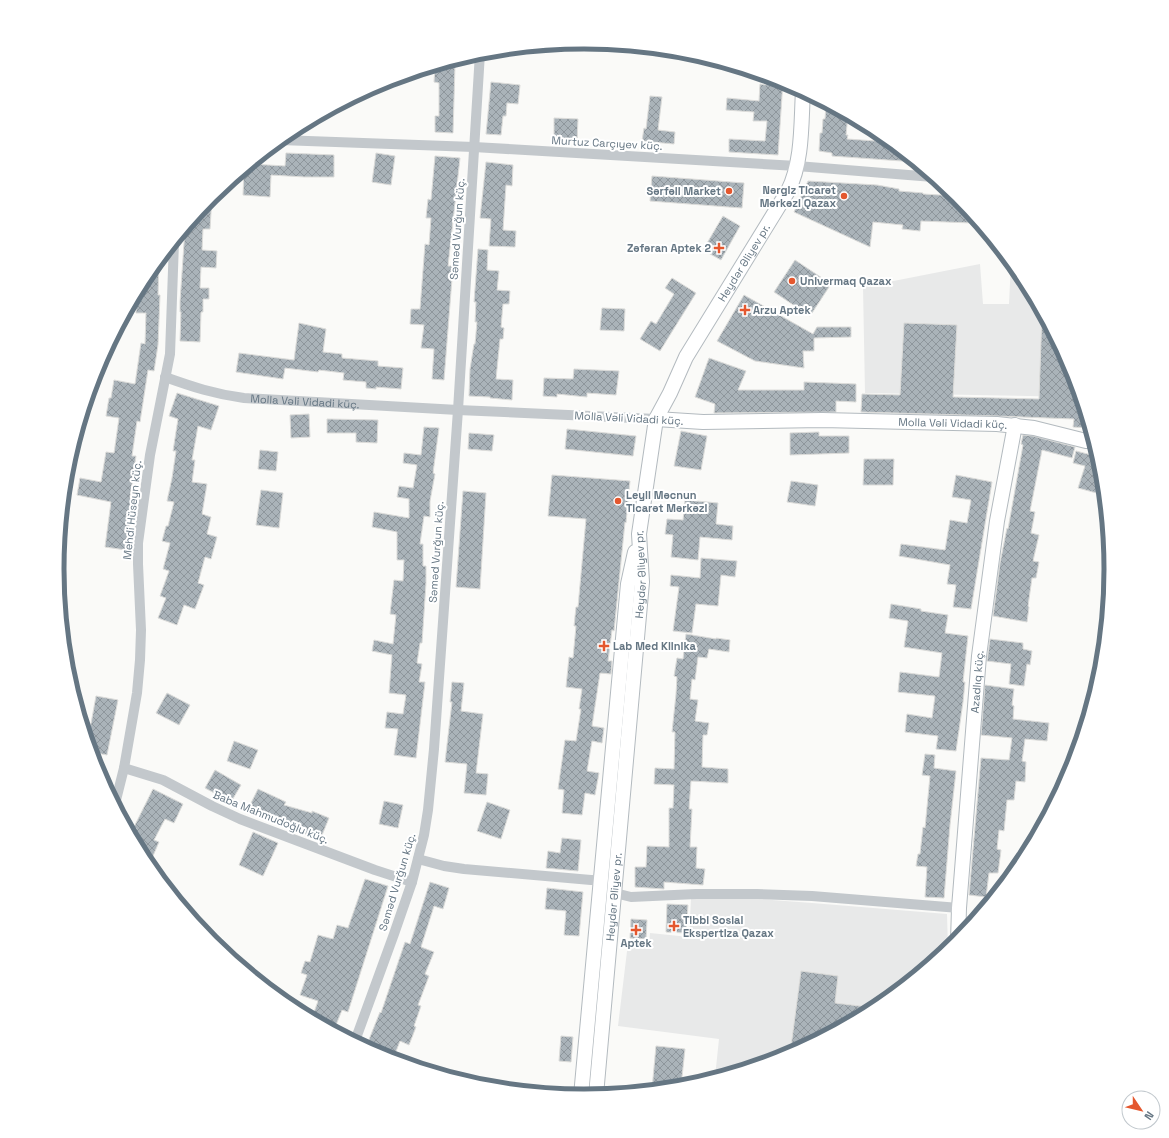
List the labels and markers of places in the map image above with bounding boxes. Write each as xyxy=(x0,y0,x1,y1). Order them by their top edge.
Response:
place label: Nərgiz Ticarət Mərkəzi Qazax xyxy=(760,183,836,210)
place label: Sərfəli Market xyxy=(647,184,721,198)
marker: Sərfəli Market xyxy=(724,186,734,196)
marker: Nərgiz Ticarət Mərkəzi Qazax xyxy=(839,191,849,201)
place label: Zəfəran Aptek 2 xyxy=(627,241,711,255)
marker: Zəfəran Aptek 2 xyxy=(714,243,724,253)
place label: Univermaq Qazax xyxy=(800,274,892,288)
marker: Univermaq Qazax xyxy=(787,276,797,286)
place label: Arzu Aptek xyxy=(753,303,811,317)
marker: Arzu Aptek xyxy=(740,305,750,315)
place label: Leyli Məcnun Ticarət Mərkəzi xyxy=(626,488,707,515)
marker: Leyli Məcnun Ticarət Mərkəzi xyxy=(613,496,623,506)
place label: Lab Med Klinika xyxy=(613,639,697,653)
marker: Lab Med Klinika xyxy=(598,640,610,652)
place label: Tibbi Sosial Ekspertiza Qazax xyxy=(683,913,774,940)
marker: Tibbi Sosial Ekspertiza Qazax xyxy=(668,920,680,932)
marker: Aptek xyxy=(631,925,641,935)
place label: Aptek xyxy=(620,936,652,950)

